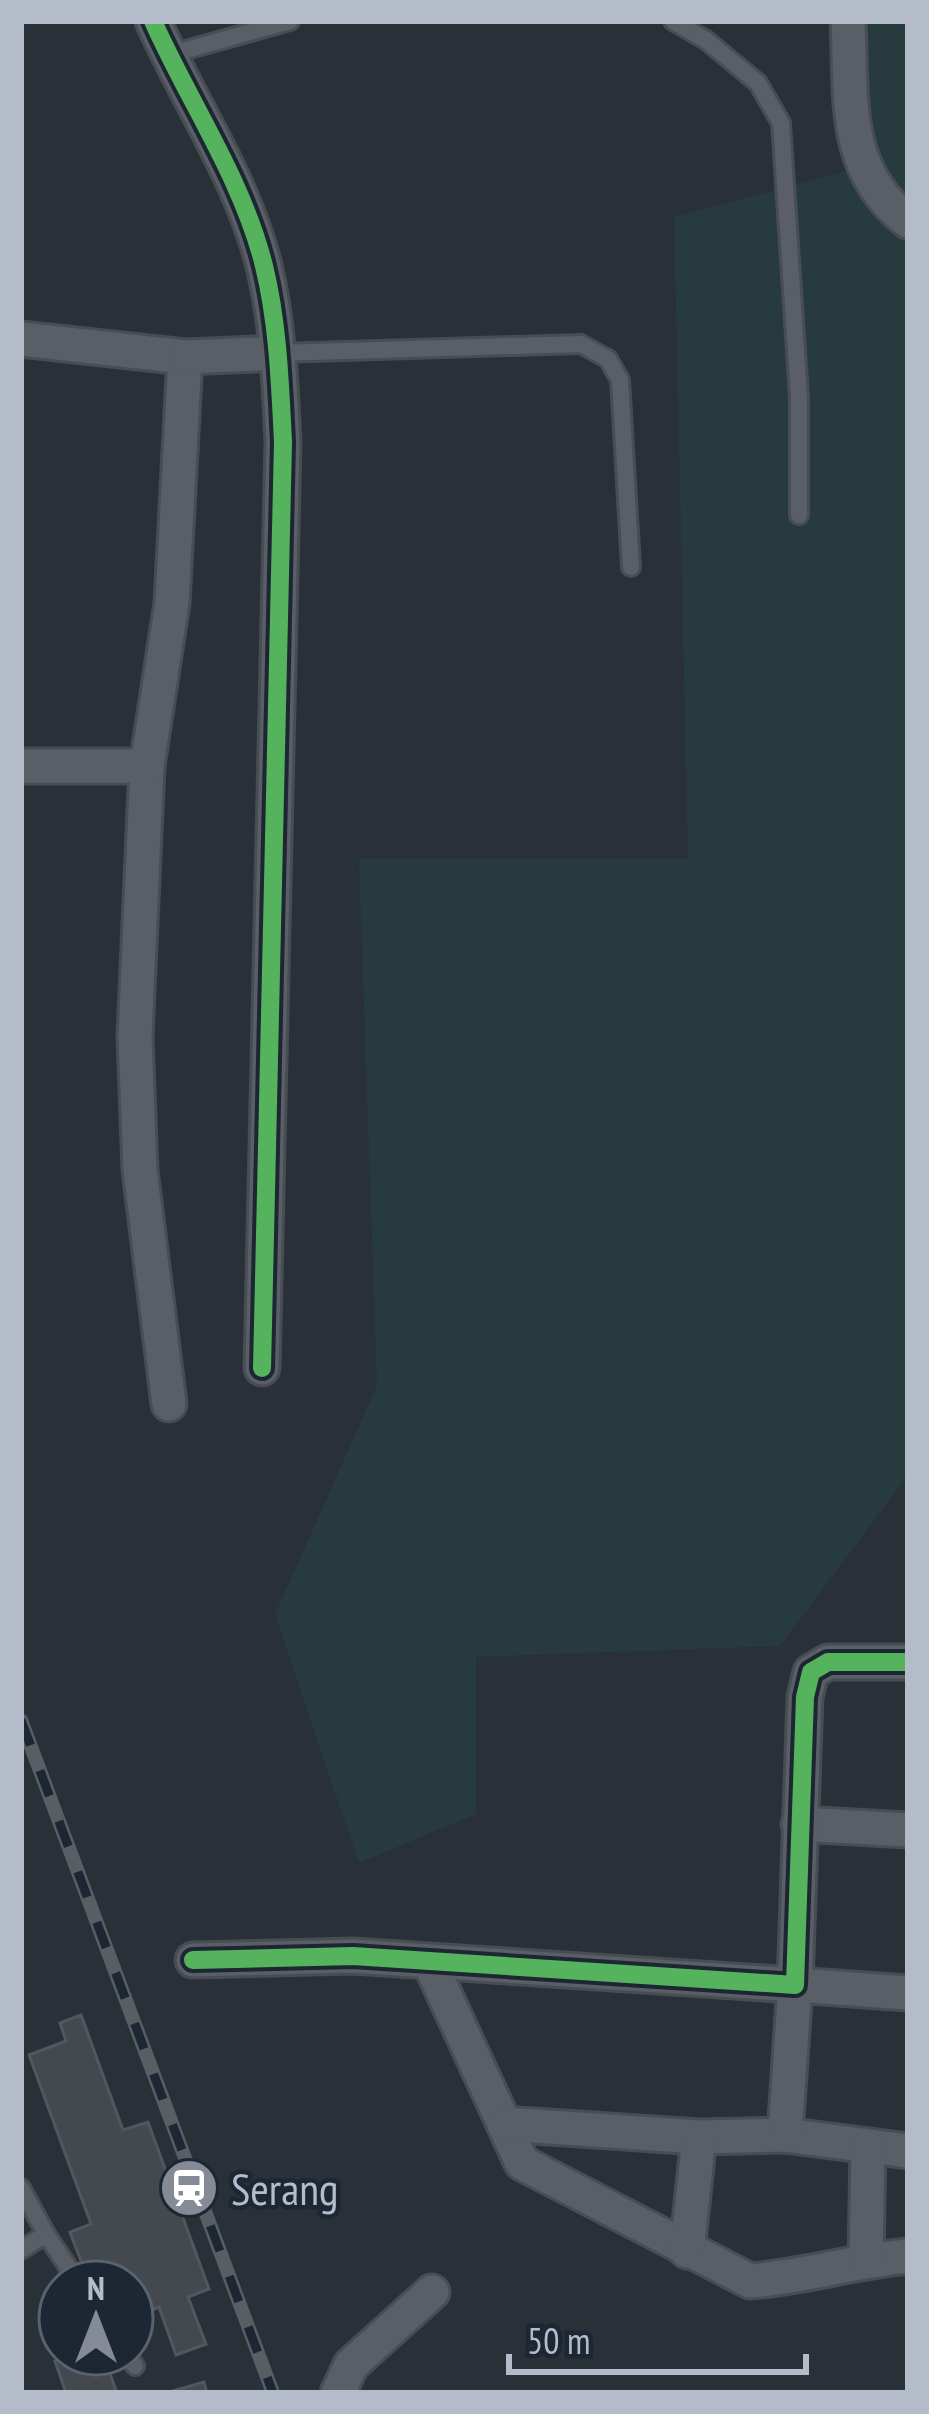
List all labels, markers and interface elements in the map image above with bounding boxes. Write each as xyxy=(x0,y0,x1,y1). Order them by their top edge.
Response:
station icon: Serang xyxy=(158,2157,220,2219)
place label: Serang xyxy=(231,2159,338,2217)
north arrow xyxy=(36,2258,156,2378)
text: N xyxy=(87,2266,105,2309)
scale bar xyxy=(509,2300,806,2374)
text: 50 m xyxy=(527,2317,590,2364)

